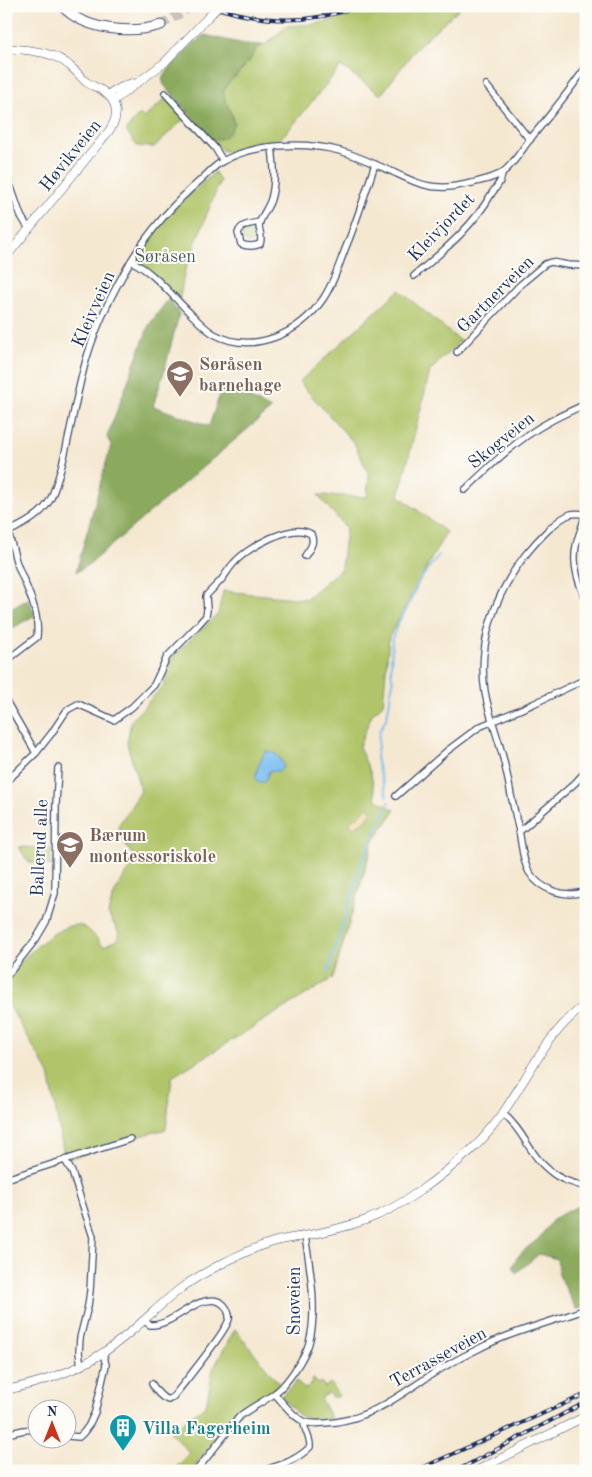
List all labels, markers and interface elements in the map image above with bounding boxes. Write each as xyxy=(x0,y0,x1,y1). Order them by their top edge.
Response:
street label: Høvikveien xyxy=(37,116,105,195)
street label: Kleivjordet xyxy=(405,190,478,265)
park label: Søråsen xyxy=(134,248,196,266)
street label: Gartnerveien xyxy=(454,253,538,337)
street label: Kleivveien xyxy=(69,269,119,350)
place label: Søråsen barnehage xyxy=(199,356,282,395)
school or university icon: Søråsen barnehage xyxy=(165,359,195,398)
street label: Skogveien xyxy=(465,409,538,473)
street label: Ballerud alle xyxy=(28,799,52,897)
place label: Bærum montessoriskole xyxy=(89,827,216,866)
school or university icon: Bærum montessoriskole xyxy=(55,830,85,869)
street label: Snoveien xyxy=(286,1266,304,1335)
street label: Terrasseveien xyxy=(387,1324,490,1392)
north arrow xyxy=(28,1400,78,1450)
text: N xyxy=(47,1405,58,1419)
building icon: Villa Fagerheim xyxy=(108,1413,138,1452)
place label: Villa Fagerheim xyxy=(142,1420,271,1438)

